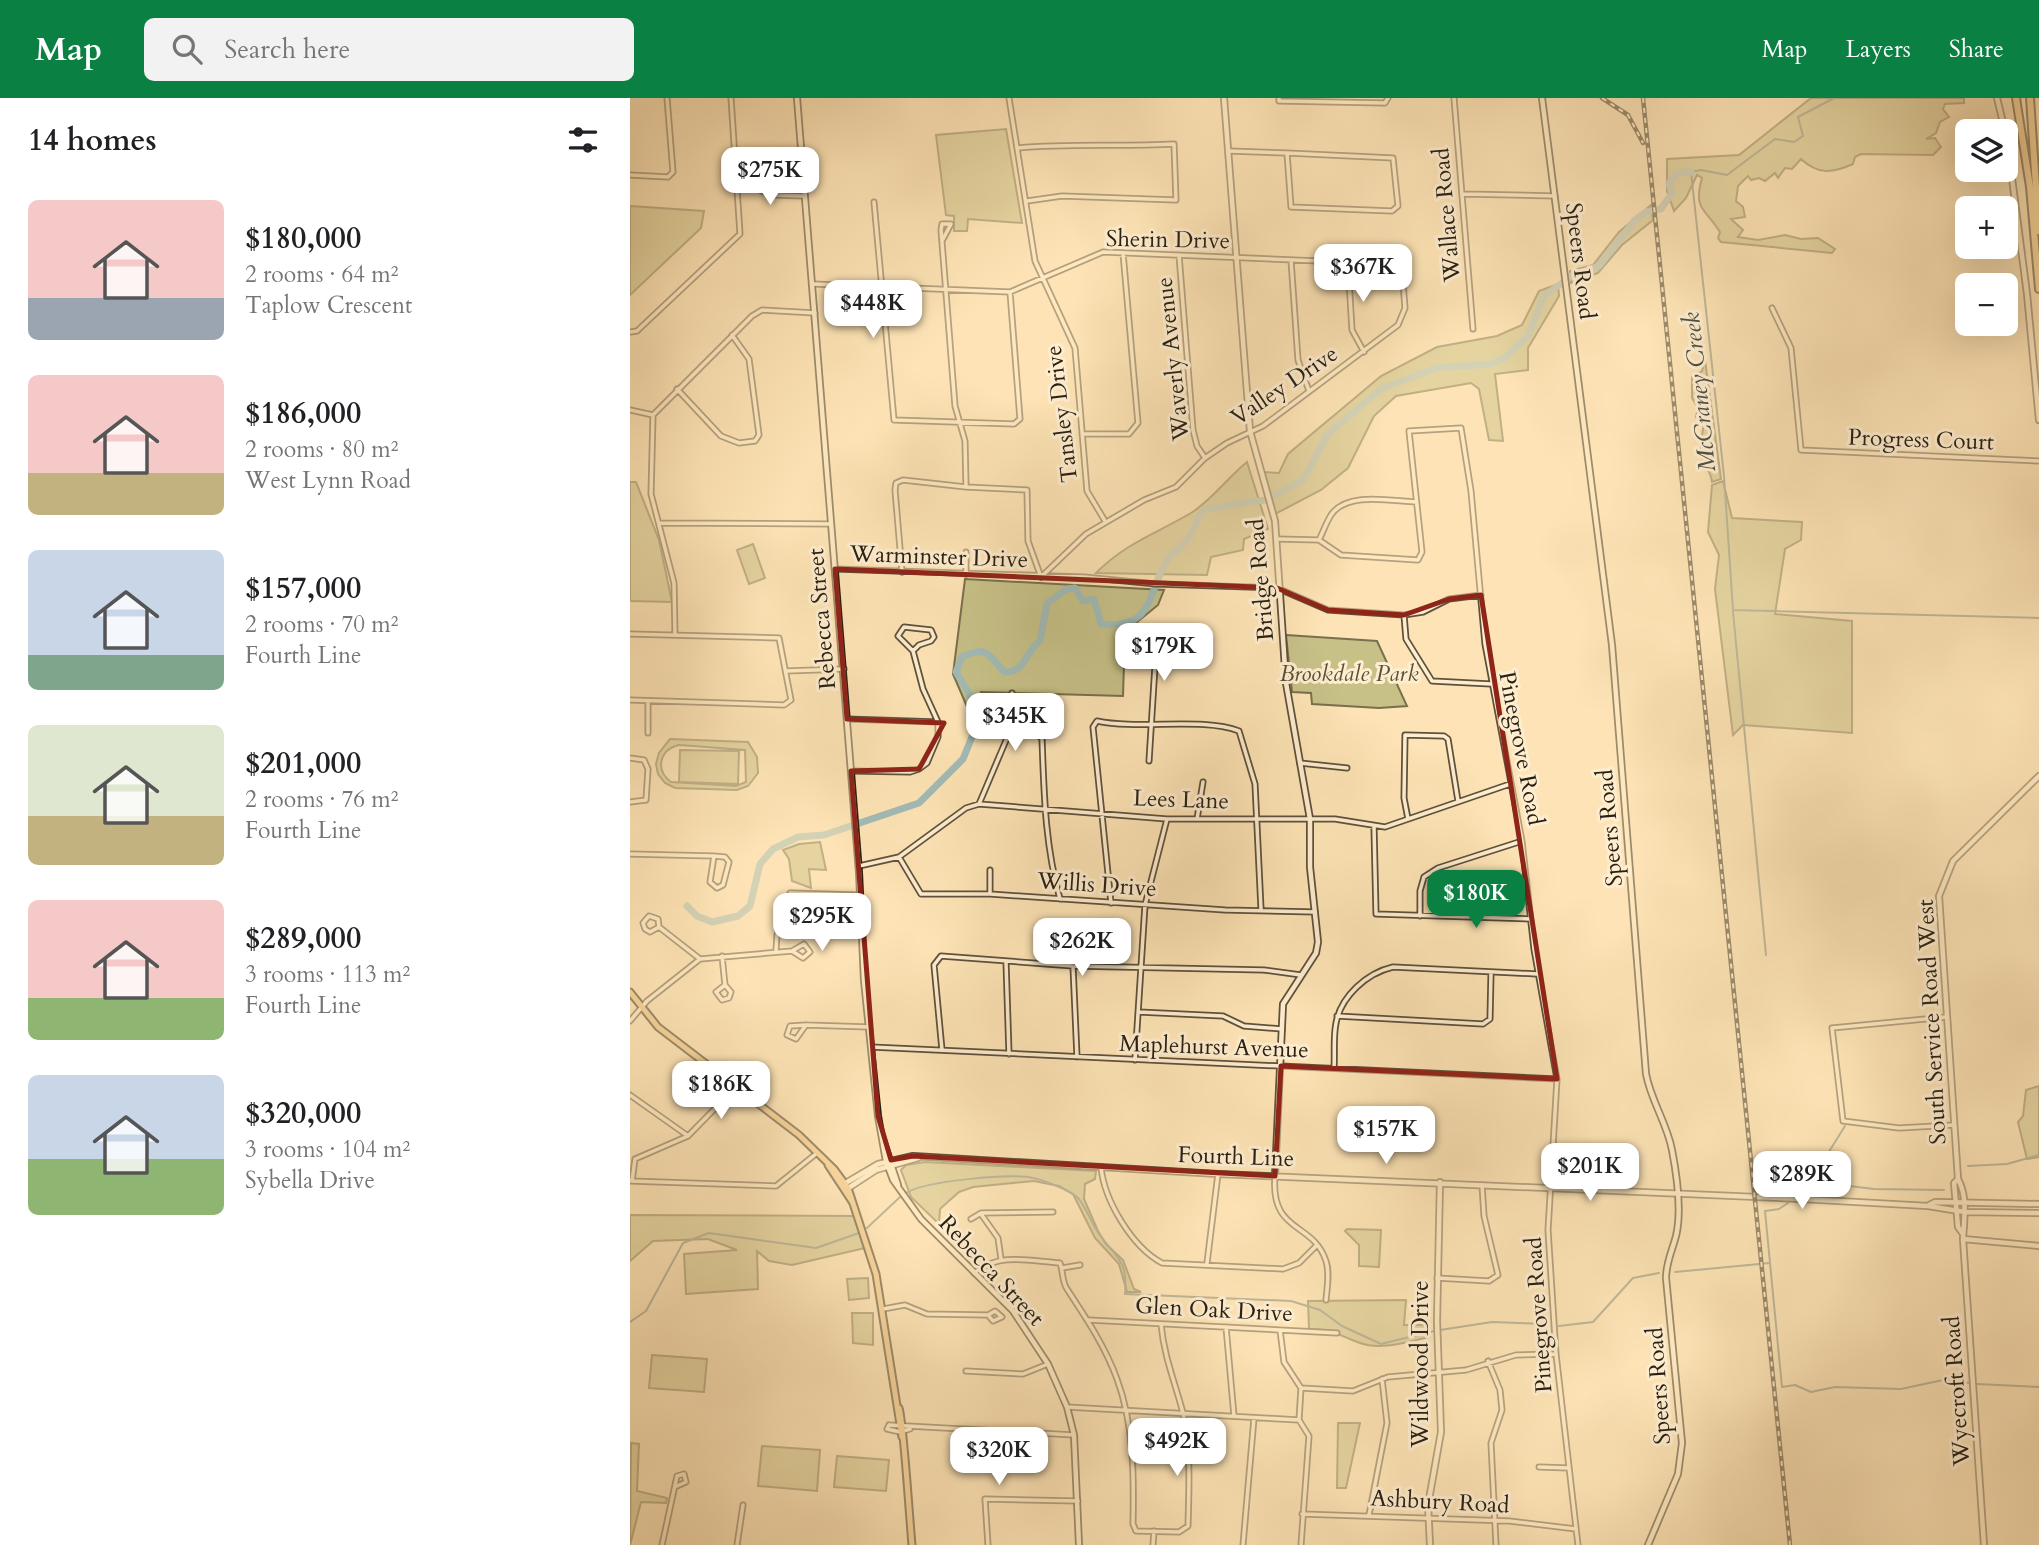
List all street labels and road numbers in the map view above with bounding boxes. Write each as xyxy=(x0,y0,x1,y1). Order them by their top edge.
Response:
street label: Wallace Road xyxy=(1425,146,1468,284)
street label: Speers Road xyxy=(1558,201,1603,322)
street label: Sherin Drive xyxy=(1106,223,1230,256)
street label: Waverly Avenue xyxy=(1148,275,1197,443)
street label: Valley Drive xyxy=(1225,338,1344,433)
street label: Tansley Drive xyxy=(1038,344,1085,484)
street label: Progress Court xyxy=(1847,421,1994,458)
street label: Bridge Road xyxy=(1240,517,1281,642)
street label: Warminster Drive xyxy=(848,538,1029,575)
street label: Rebecca Street xyxy=(800,547,843,691)
street label: Pinegrove Road xyxy=(1491,669,1552,828)
street label: Speers Road xyxy=(1589,767,1630,888)
street label: Lees Lane xyxy=(1132,782,1230,817)
street label: Willis Drive xyxy=(1035,865,1158,904)
street label: South Service Road West xyxy=(1910,898,1953,1145)
street label: Maplehurst Avenue xyxy=(1119,1028,1309,1065)
street label: Fourth Line xyxy=(1177,1139,1295,1174)
street label: Rebecca Street xyxy=(932,1208,1051,1333)
street label: Pinegrove Road xyxy=(1518,1235,1559,1394)
street label: Wildwood Drive xyxy=(1405,1280,1436,1449)
street label: Glen Oak Drive xyxy=(1134,1290,1294,1329)
street label: Wyecroft Road xyxy=(1936,1314,1977,1468)
street label: Speers Road xyxy=(1639,1326,1678,1446)
street label: Ashbury Road xyxy=(1370,1482,1511,1521)

